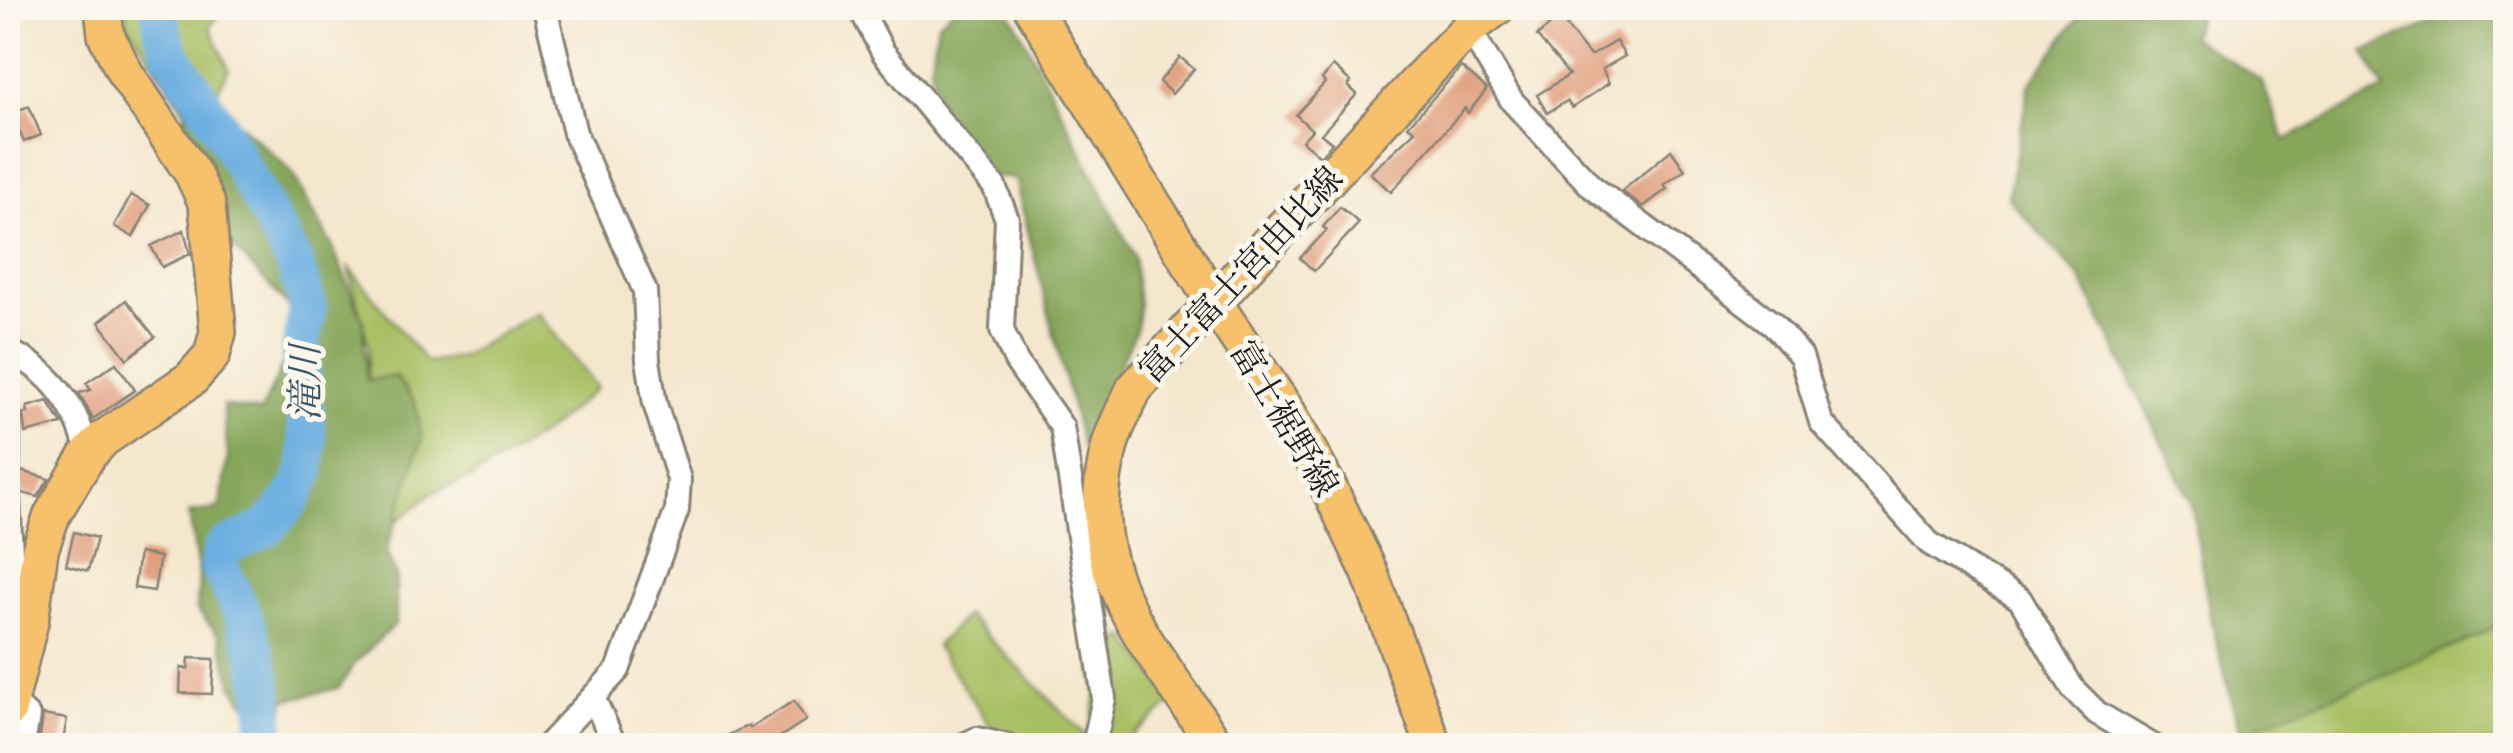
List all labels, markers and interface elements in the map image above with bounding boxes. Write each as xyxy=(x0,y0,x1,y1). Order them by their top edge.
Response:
street label: 富士富士宮由比線 xyxy=(1128,156,1352,392)
street label: 富士裾野線 xyxy=(1221,331,1349,505)
water label: 滝川 xyxy=(280,341,329,421)

